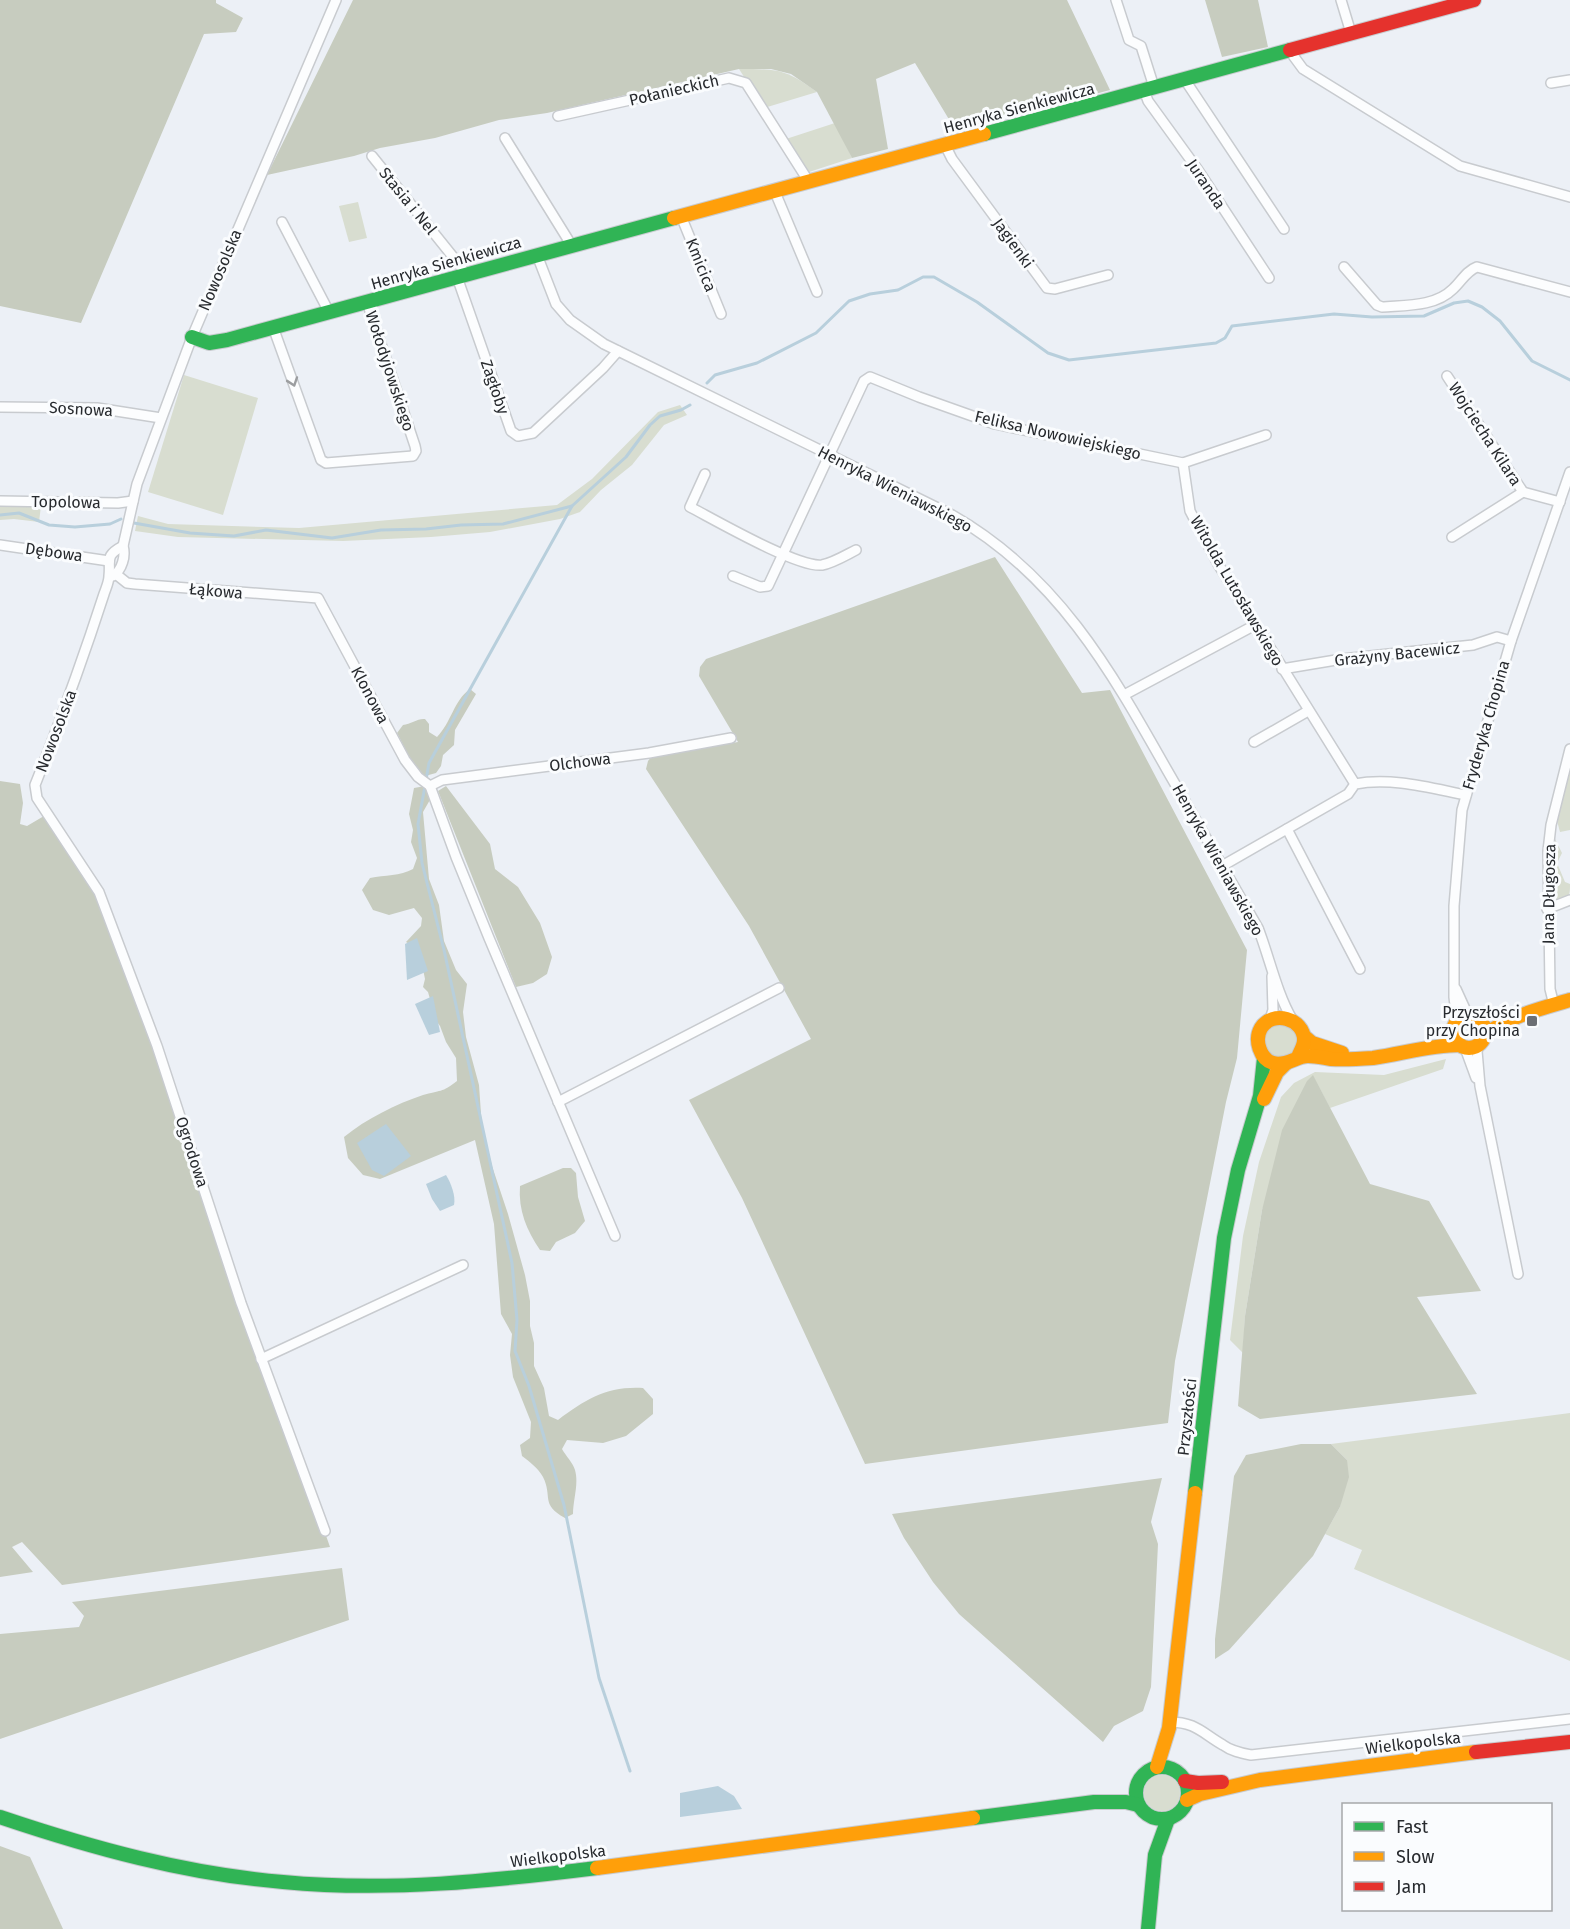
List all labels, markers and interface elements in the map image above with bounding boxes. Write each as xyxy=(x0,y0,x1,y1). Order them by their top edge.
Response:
street label: Połanieckich xyxy=(627,70,721,110)
street label: Henryka Sienkiewicza xyxy=(941,79,1097,137)
street label: Juranda xyxy=(1182,155,1230,213)
street label: Stasia i Nel xyxy=(375,164,441,239)
street label: Jagienki xyxy=(989,214,1037,272)
street label: Nowosolska xyxy=(194,226,246,314)
street label: Henryka Sienkiewicza xyxy=(369,232,523,294)
street label: Kmicica xyxy=(682,235,720,295)
street label: Wołodyjowskiego xyxy=(362,308,418,434)
street label: Zagłoby xyxy=(477,357,513,417)
one-way arrow xyxy=(285,376,298,387)
street label: Wojciecha Kilara xyxy=(1445,379,1525,489)
street label: Sosnowa xyxy=(48,398,114,420)
street label: Feliksa Nowowiejskiego xyxy=(973,407,1143,463)
street label: Henryka Wieniawskiego xyxy=(815,442,975,536)
street label: Topolowa xyxy=(31,492,101,512)
street label: Witolda Lutosławskiego xyxy=(1186,513,1288,669)
street label: Dębowa xyxy=(24,539,84,565)
street label: Łąkowa xyxy=(188,579,244,604)
street label: Grażyny Bacewicz xyxy=(1333,638,1461,670)
street label: Fryderyka Chopina xyxy=(1458,658,1514,792)
street label: Klonowa xyxy=(347,663,393,727)
street label: Nowosolska xyxy=(32,687,80,775)
street label: Olchowa xyxy=(548,749,612,775)
street label: Henryka Wieniawskiego xyxy=(1168,781,1268,939)
street label: Jana Długosza xyxy=(1539,843,1559,945)
place label: Przyszłości przy Chopina xyxy=(1426,1003,1520,1040)
marker: Przyszłości przy Chopina xyxy=(1525,1014,1539,1028)
street label: Ogrodowa xyxy=(172,1114,212,1190)
street label: Przyszłości xyxy=(1173,1377,1201,1457)
street label: Wielkopolska xyxy=(1364,1728,1462,1758)
legend xyxy=(1342,1803,1552,1911)
text: Fast xyxy=(1396,1816,1429,1838)
street label: Wielkopolska xyxy=(509,1841,607,1871)
text: Slow xyxy=(1396,1846,1435,1868)
text: Jam xyxy=(1396,1876,1427,1898)

